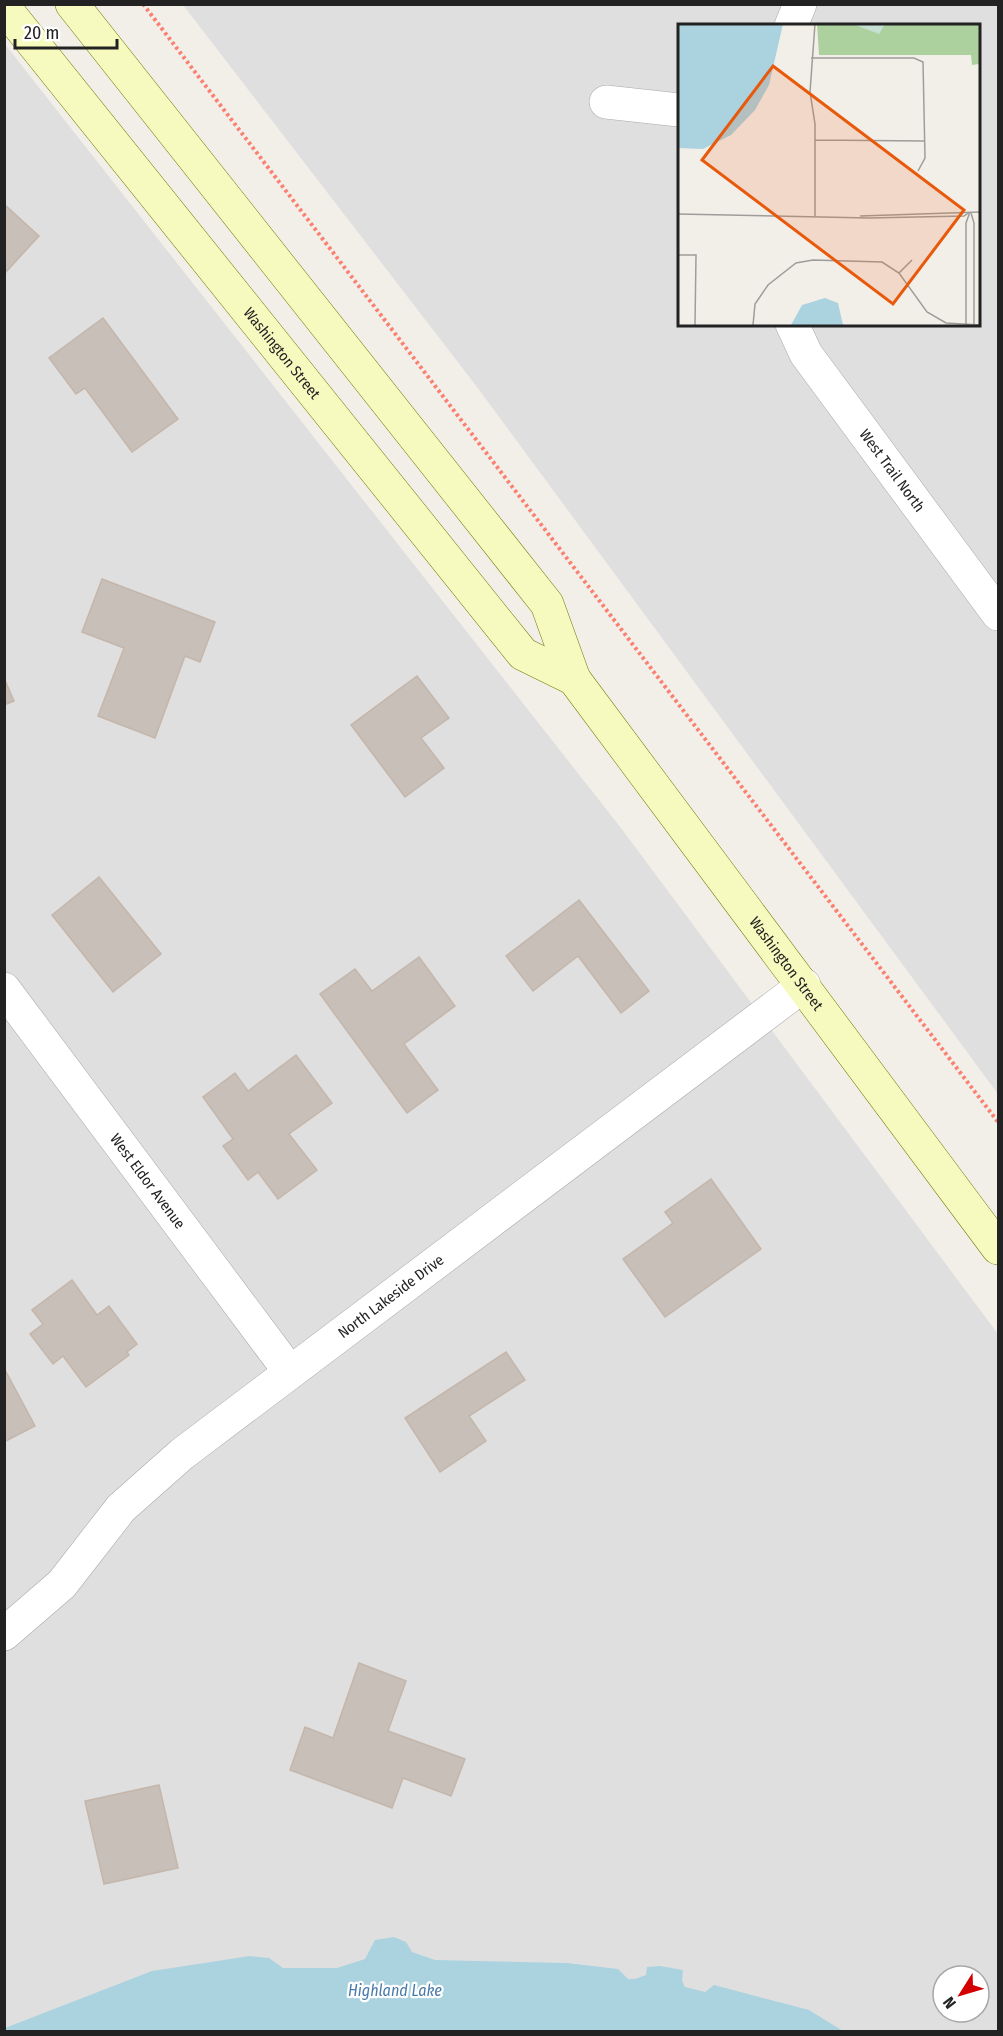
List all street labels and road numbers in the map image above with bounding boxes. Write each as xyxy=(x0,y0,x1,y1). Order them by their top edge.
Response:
street label: Washington Street xyxy=(240,304,324,403)
street label: West Trail North xyxy=(856,426,929,515)
street label: Washington Street xyxy=(745,913,827,1014)
street label: West Eldor Avenue xyxy=(106,1130,189,1232)
street label: North Lakeside Drive xyxy=(335,1251,447,1342)

